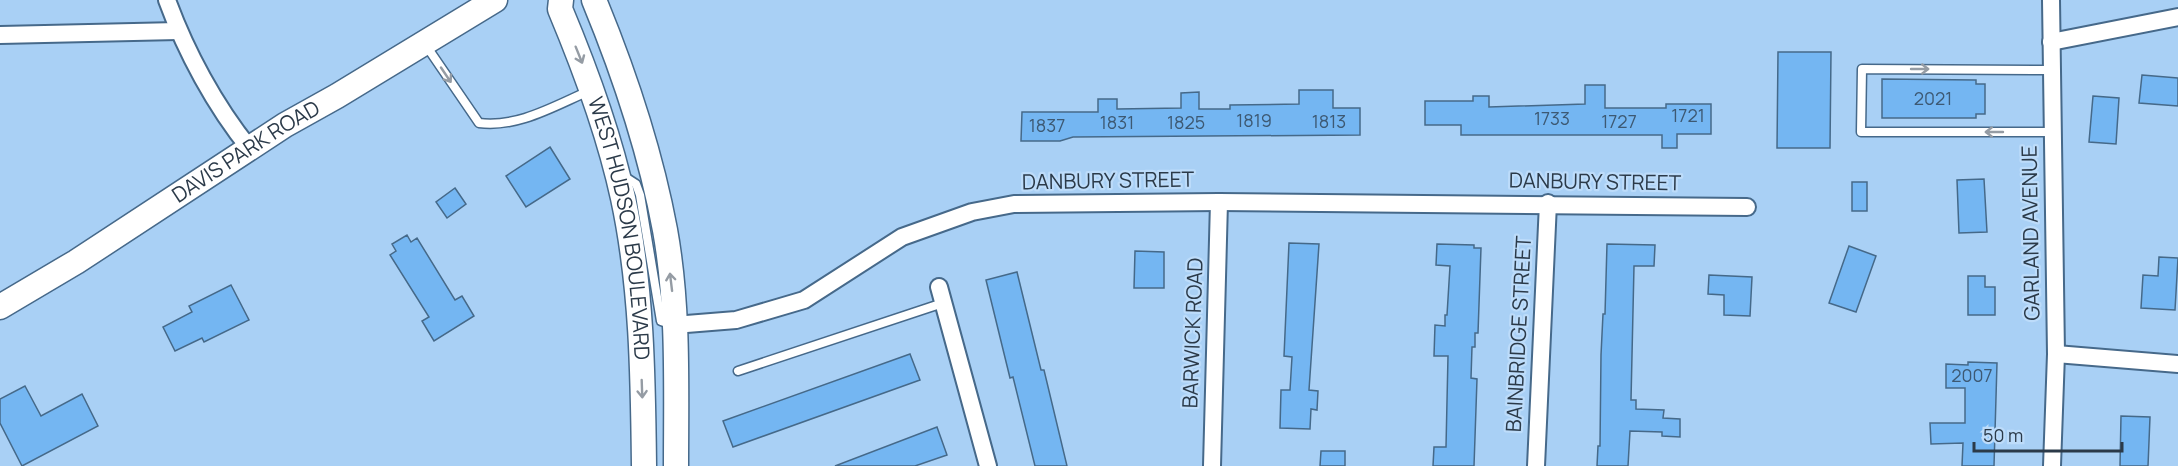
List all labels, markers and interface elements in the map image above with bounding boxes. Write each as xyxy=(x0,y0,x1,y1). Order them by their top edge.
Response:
one-way arrow xyxy=(574,45,585,63)
one-way arrow xyxy=(1910,63,1930,75)
one-way arrow xyxy=(440,67,452,83)
house number: 2021 xyxy=(1914,86,1952,110)
street label: DAVIS PARK ROAD xyxy=(166,93,324,208)
street label: WEST HUDSON BOULEVARD xyxy=(582,93,657,361)
house number: 1721 xyxy=(1671,103,1705,127)
house number: 1733 xyxy=(1534,106,1570,130)
house number: 1819 xyxy=(1236,108,1272,132)
house number: 1813 xyxy=(1312,109,1346,133)
house number: 1727 xyxy=(1601,109,1637,133)
house number: 1831 xyxy=(1100,110,1134,134)
house number: 1825 xyxy=(1167,110,1205,134)
house number: 1837 xyxy=(1029,113,1065,137)
one-way arrow xyxy=(1984,126,2004,138)
street label: GARLAND AVENUE xyxy=(2014,145,2046,321)
street label: DANBURY STREET xyxy=(1022,164,1195,196)
street label: DANBURY STREET xyxy=(1509,165,1682,197)
street label: BAINBRIDGE STREET xyxy=(1499,235,1537,433)
street label: BARWICK ROAD xyxy=(1175,257,1209,409)
one-way arrow xyxy=(665,272,676,292)
house number: 2007 xyxy=(1951,363,1993,387)
one-way arrow xyxy=(637,378,648,398)
scale bar xyxy=(1974,415,2122,453)
text: 50 m xyxy=(1983,423,2023,447)

